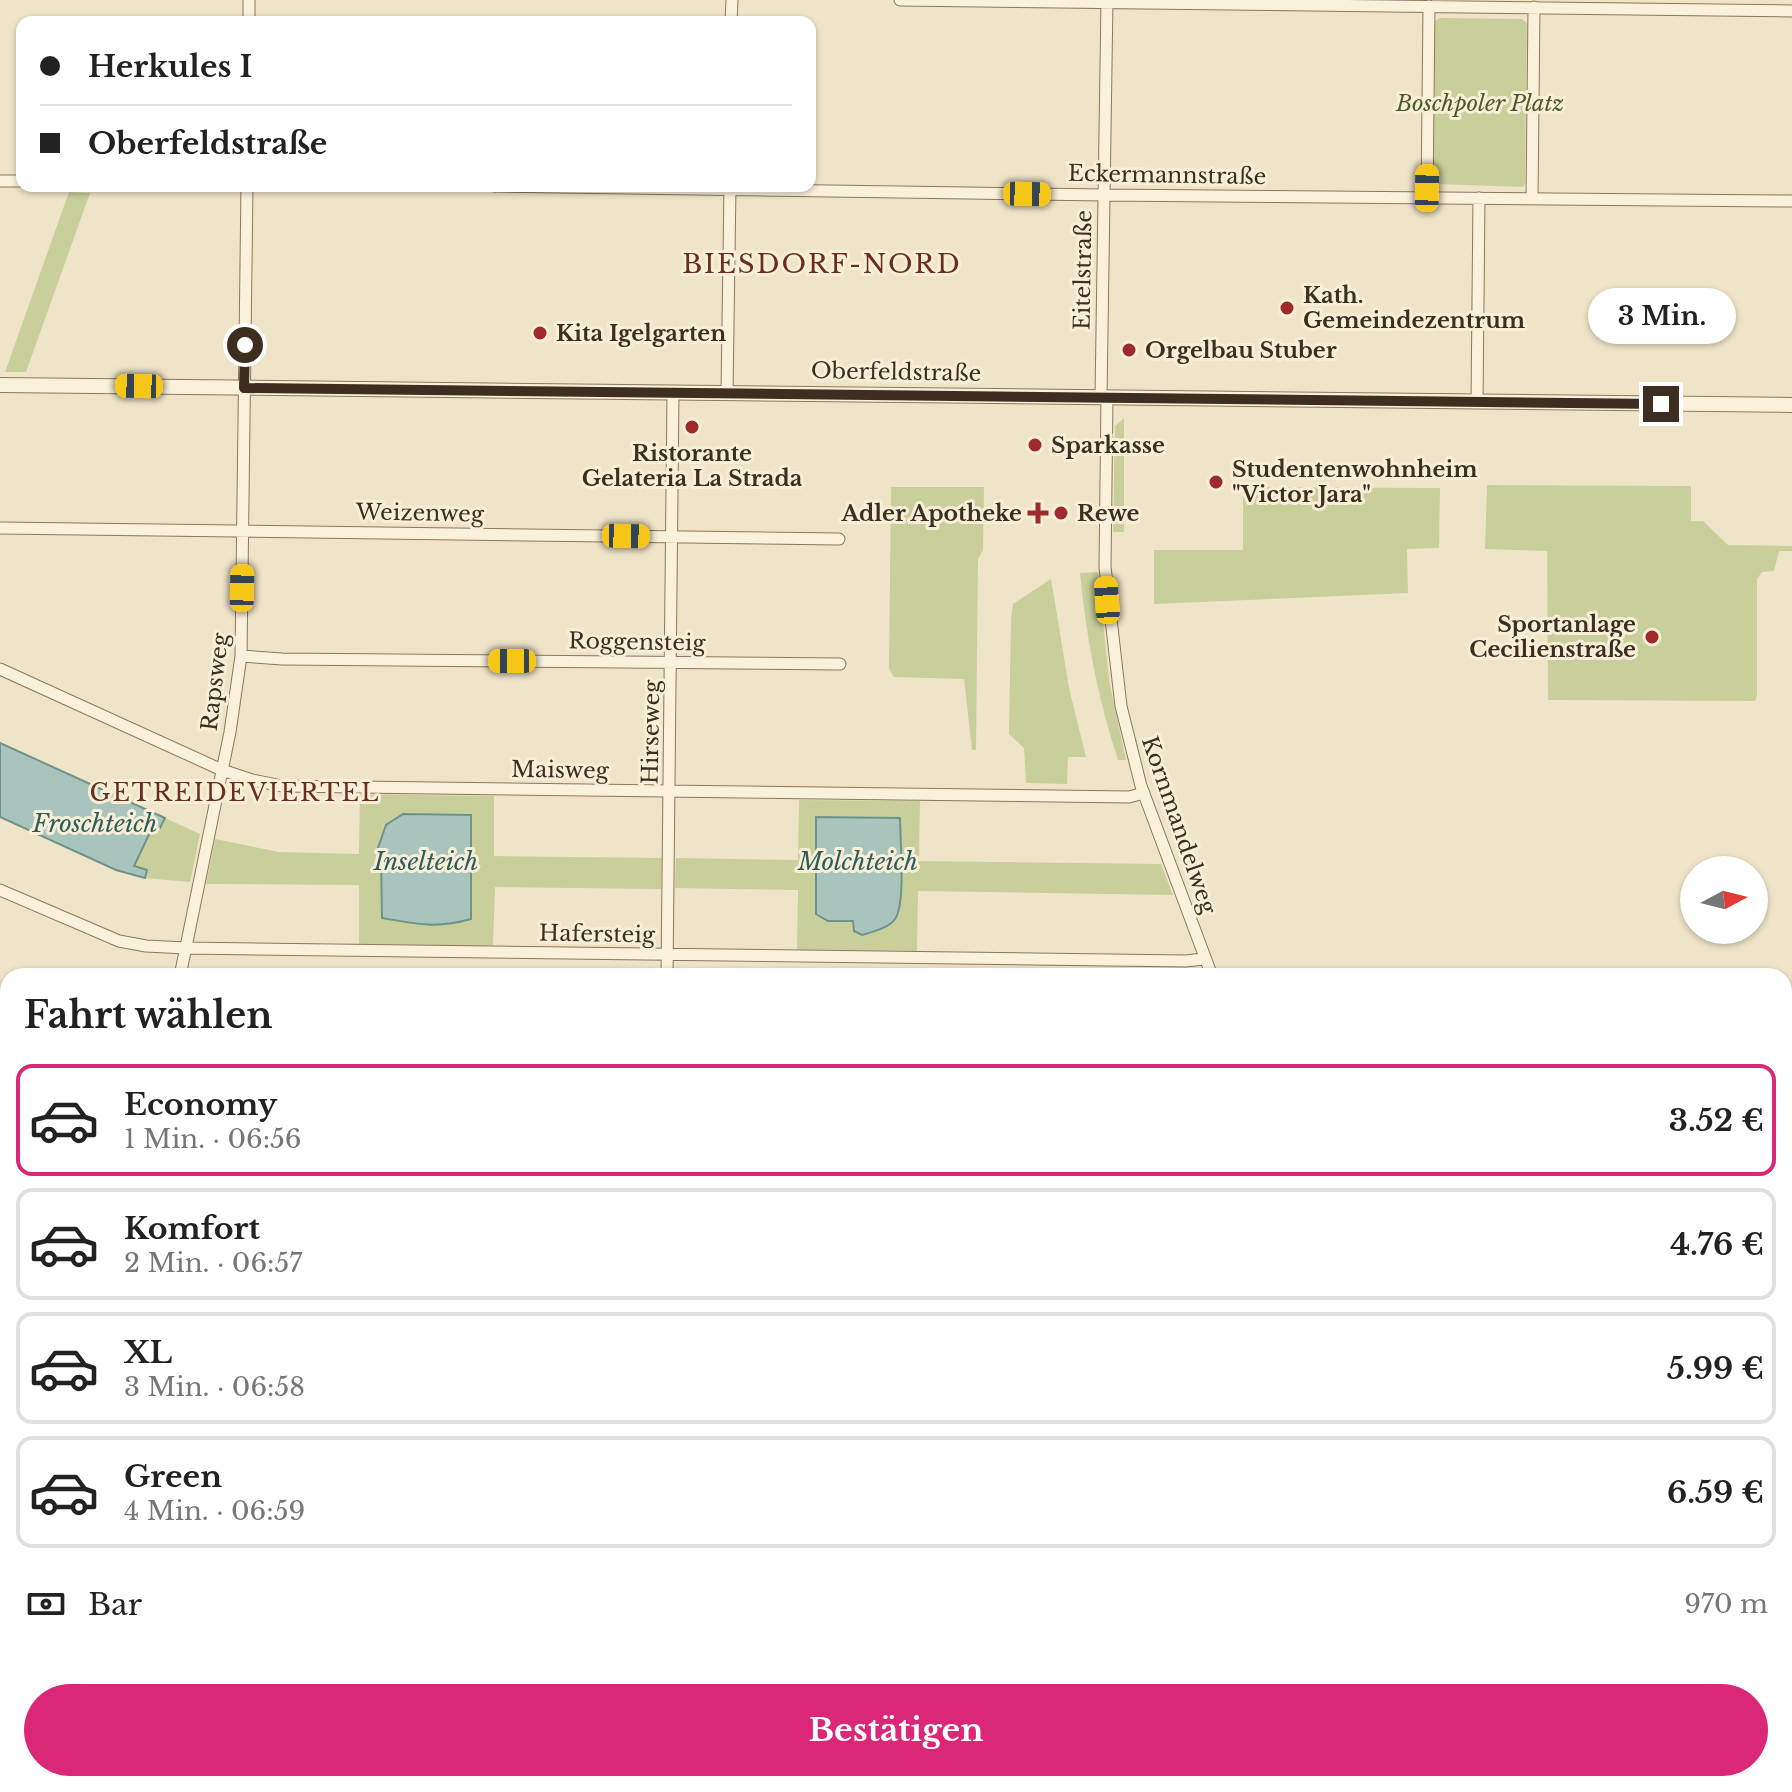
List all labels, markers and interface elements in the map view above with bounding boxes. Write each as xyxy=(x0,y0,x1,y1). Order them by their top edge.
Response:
text: Herkules I xyxy=(88,48,252,85)
park label: Boschpoler Platz xyxy=(1395,90,1564,117)
text: Oberfeldstraße xyxy=(88,125,327,162)
street label: Eckermannstraße xyxy=(1068,160,1266,190)
car xyxy=(1415,164,1439,212)
car xyxy=(1003,182,1051,206)
street label: Eitelstraße xyxy=(1068,210,1098,330)
district label: BIESDORF-NORD xyxy=(682,248,962,280)
place label: Kath. Gemeindezentrum xyxy=(1303,282,1525,334)
callout: 3 Min. xyxy=(1587,288,1735,344)
marker: Kath. Gemeindezentrum xyxy=(1278,299,1296,317)
text: 3 Min. xyxy=(1618,300,1706,332)
place label: Kita Igelgarten xyxy=(556,320,726,347)
marker: Kita Igelgarten xyxy=(531,324,549,342)
route start xyxy=(227,327,263,363)
place label: Orgelbau Stuber xyxy=(1145,337,1337,364)
marker: Orgelbau Stuber xyxy=(1120,341,1138,359)
street label: Oberfeldstraße xyxy=(811,357,981,387)
car xyxy=(115,374,163,398)
route end xyxy=(1643,386,1679,422)
marker: Ristorante Gelateria La Strada xyxy=(683,418,701,436)
place label: Sparkasse xyxy=(1051,432,1165,459)
marker: Sparkasse xyxy=(1026,436,1044,454)
place label: Ristorante Gelateria La Strada xyxy=(582,440,803,492)
place label: Studentenwohnheim "Victor Jara" xyxy=(1232,456,1478,508)
marker: Studentenwohnheim "Victor Jara" xyxy=(1207,473,1225,491)
street label: Weizenweg xyxy=(355,498,485,528)
place label: Adler Apotheke xyxy=(841,500,1022,527)
place label: Rewe xyxy=(1077,500,1140,527)
marker: Adler Apotheke xyxy=(1029,504,1047,522)
marker: Rewe xyxy=(1052,504,1070,522)
car xyxy=(602,524,650,548)
car xyxy=(230,564,254,612)
car xyxy=(1093,575,1121,625)
place label: Sportanlage Cecilienstraße xyxy=(1469,611,1636,663)
street label: Roggensteig xyxy=(568,627,707,657)
marker: Sportanlage Cecilienstraße xyxy=(1643,628,1661,646)
street label: Rapsweg xyxy=(196,631,234,733)
car xyxy=(488,649,536,673)
street label: Hirseweg xyxy=(637,679,665,785)
street label: Kornmandelweg xyxy=(1136,733,1222,918)
street label: Maisweg xyxy=(511,756,610,784)
district label: GETREIDEVIERTEL xyxy=(90,778,380,807)
water label: Froschteich xyxy=(32,809,157,838)
water label: Inselteich xyxy=(373,847,478,876)
water label: Molchteich xyxy=(797,847,918,876)
north arrow xyxy=(1680,856,1768,944)
map controls xyxy=(1680,856,1768,944)
street label: Hafersteig xyxy=(539,919,656,949)
text: Fahrt wählen xyxy=(24,993,272,1038)
icon: car xyxy=(28,1084,100,1156)
text: Economy xyxy=(124,1086,277,1123)
text: 3.52 € xyxy=(1669,1102,1764,1139)
text: 1 Min. · 06:56 xyxy=(124,1123,302,1155)
icon: car xyxy=(28,1208,100,1280)
text: Komfort xyxy=(124,1210,260,1247)
text: 4.76 € xyxy=(1670,1226,1764,1263)
text: 2 Min. · 06:57 xyxy=(124,1247,302,1279)
icon: car xyxy=(28,1332,100,1404)
text: XL xyxy=(124,1334,172,1371)
text: 5.99 € xyxy=(1667,1350,1764,1387)
text: 3 Min. · 06:58 xyxy=(124,1371,305,1403)
icon: car xyxy=(28,1456,100,1528)
text: Green xyxy=(124,1458,222,1495)
text: 6.59 € xyxy=(1667,1474,1764,1511)
text: 4 Min. · 06:59 xyxy=(124,1495,305,1527)
icon: cash xyxy=(24,1582,68,1626)
text: Bar xyxy=(88,1586,142,1623)
text: 970 m xyxy=(1684,1588,1768,1620)
button: Bestätigen xyxy=(24,1684,1768,1776)

